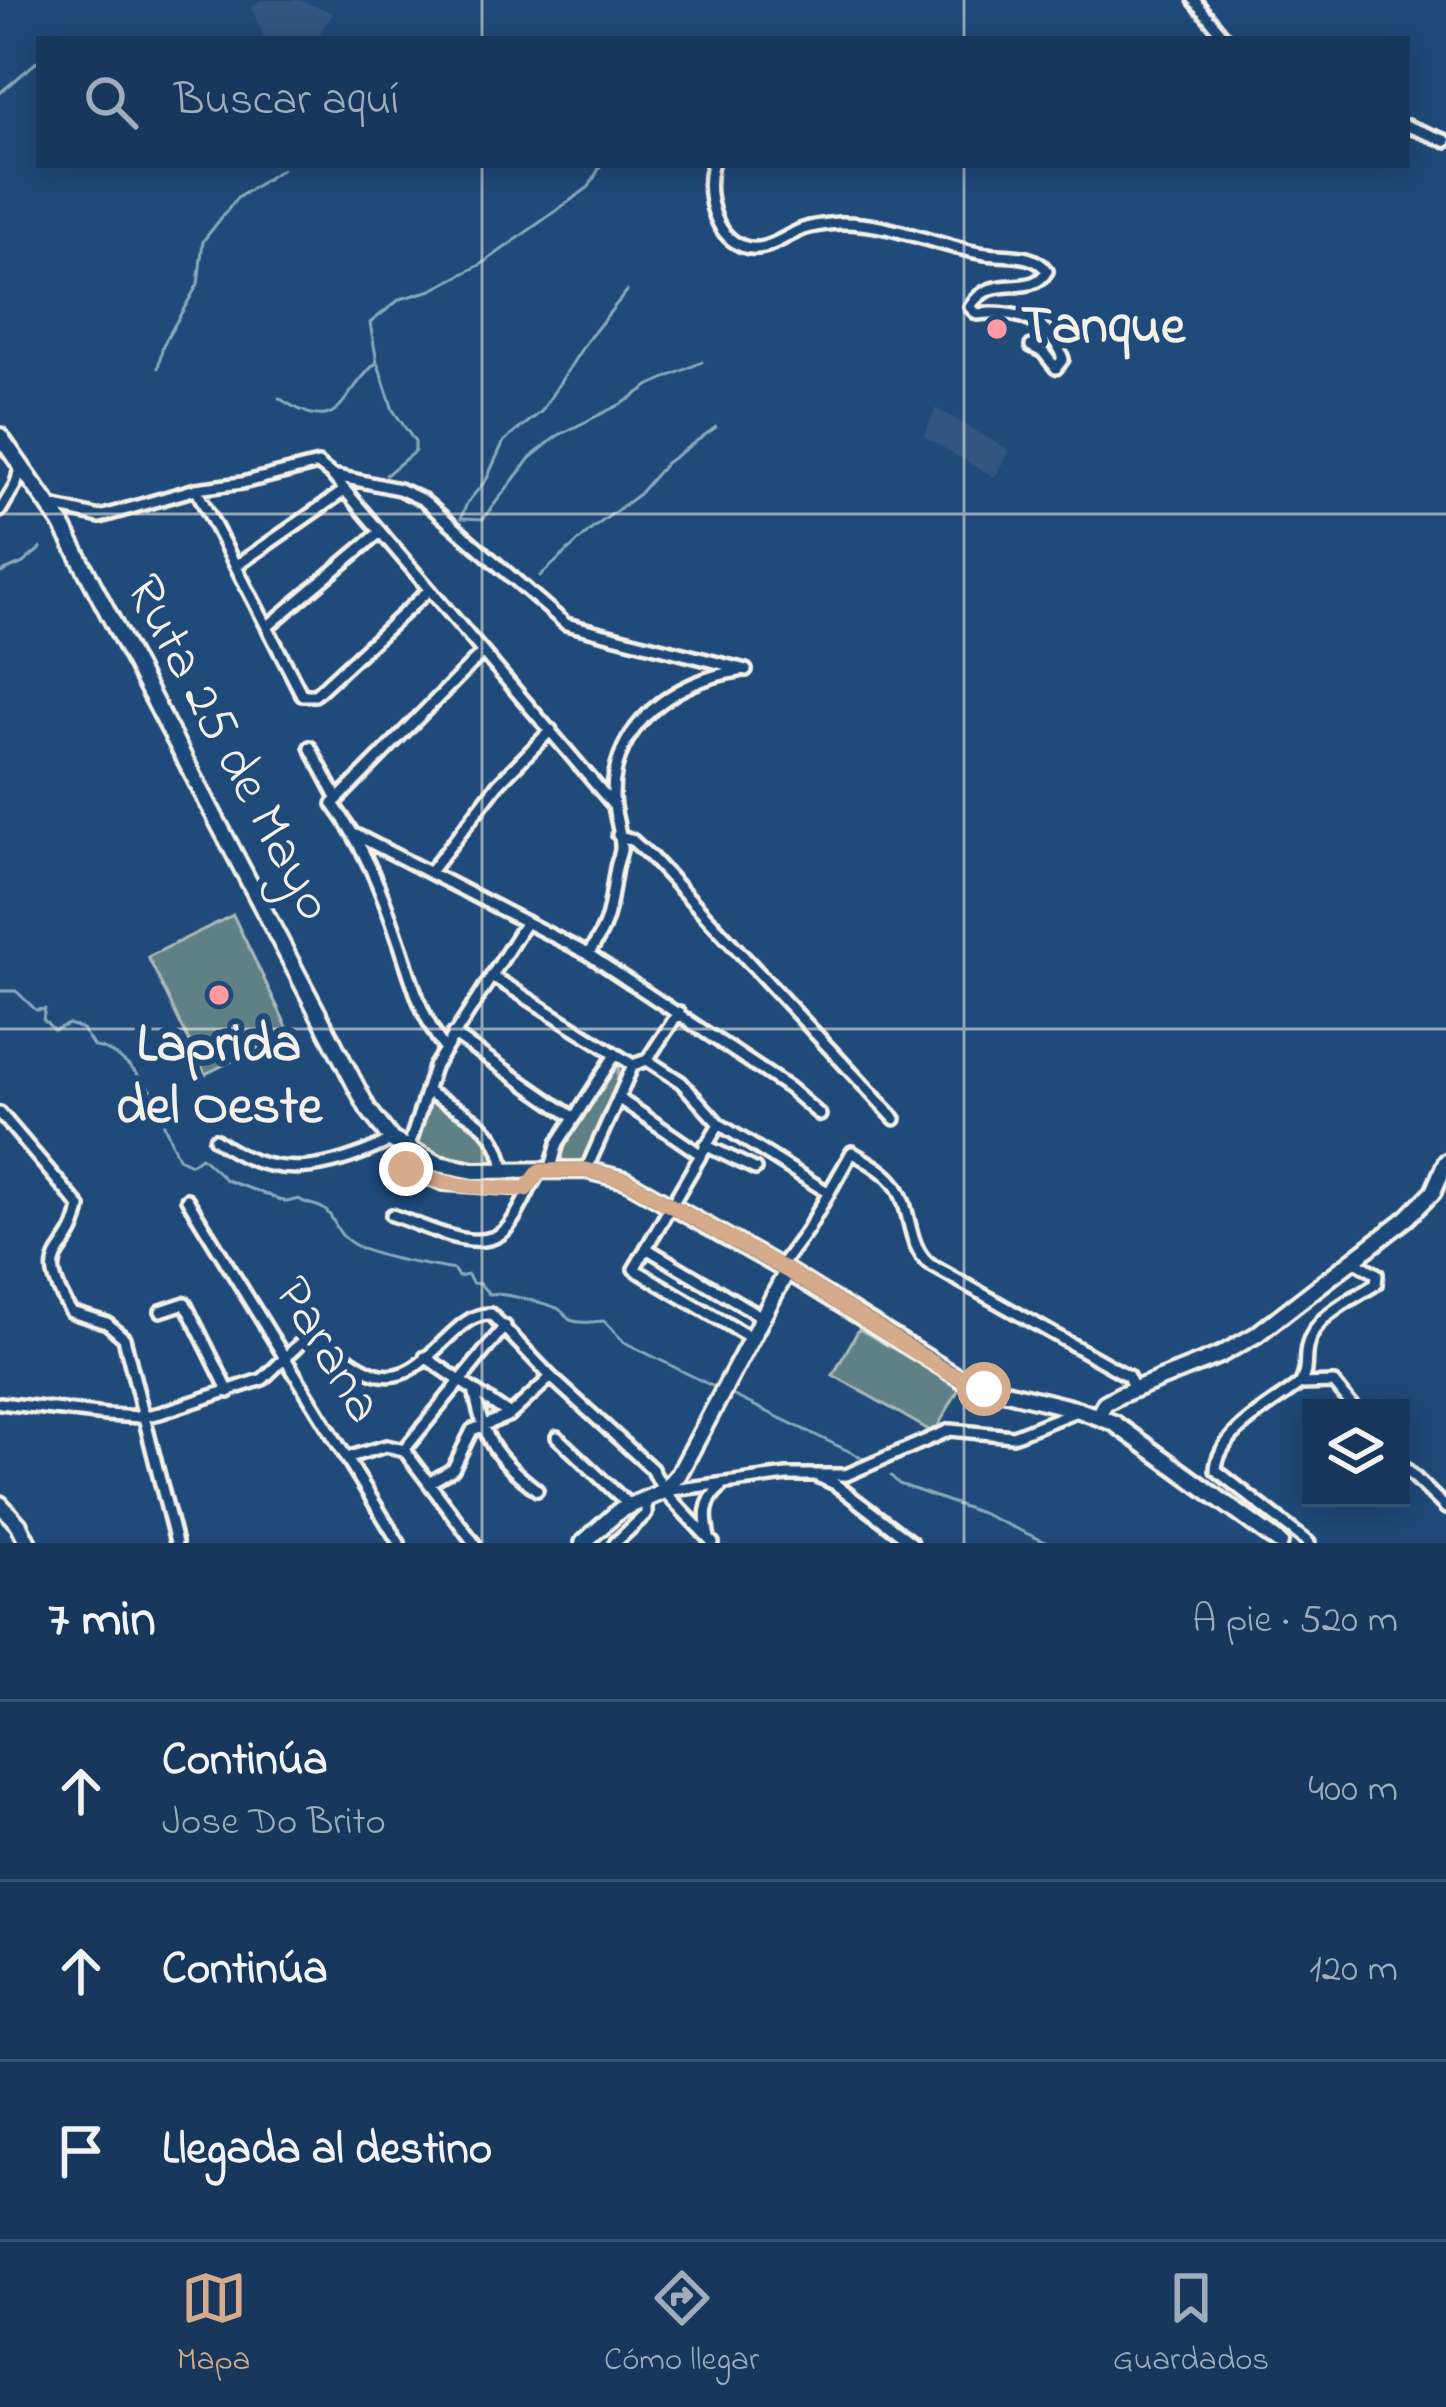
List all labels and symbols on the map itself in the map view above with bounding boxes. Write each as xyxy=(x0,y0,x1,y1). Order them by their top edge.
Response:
place label: Tanque xyxy=(1021,290,1187,368)
marker: Tanque xyxy=(984,316,1010,342)
street label: Ruta 25 de Mayo xyxy=(103,562,351,936)
marker: Laprida del Oeste xyxy=(206,982,232,1008)
place label: Laprida del Oeste xyxy=(116,1008,324,1148)
route end xyxy=(379,1142,433,1196)
street label: Parana xyxy=(252,1263,400,1439)
route start xyxy=(957,1362,1011,1416)

